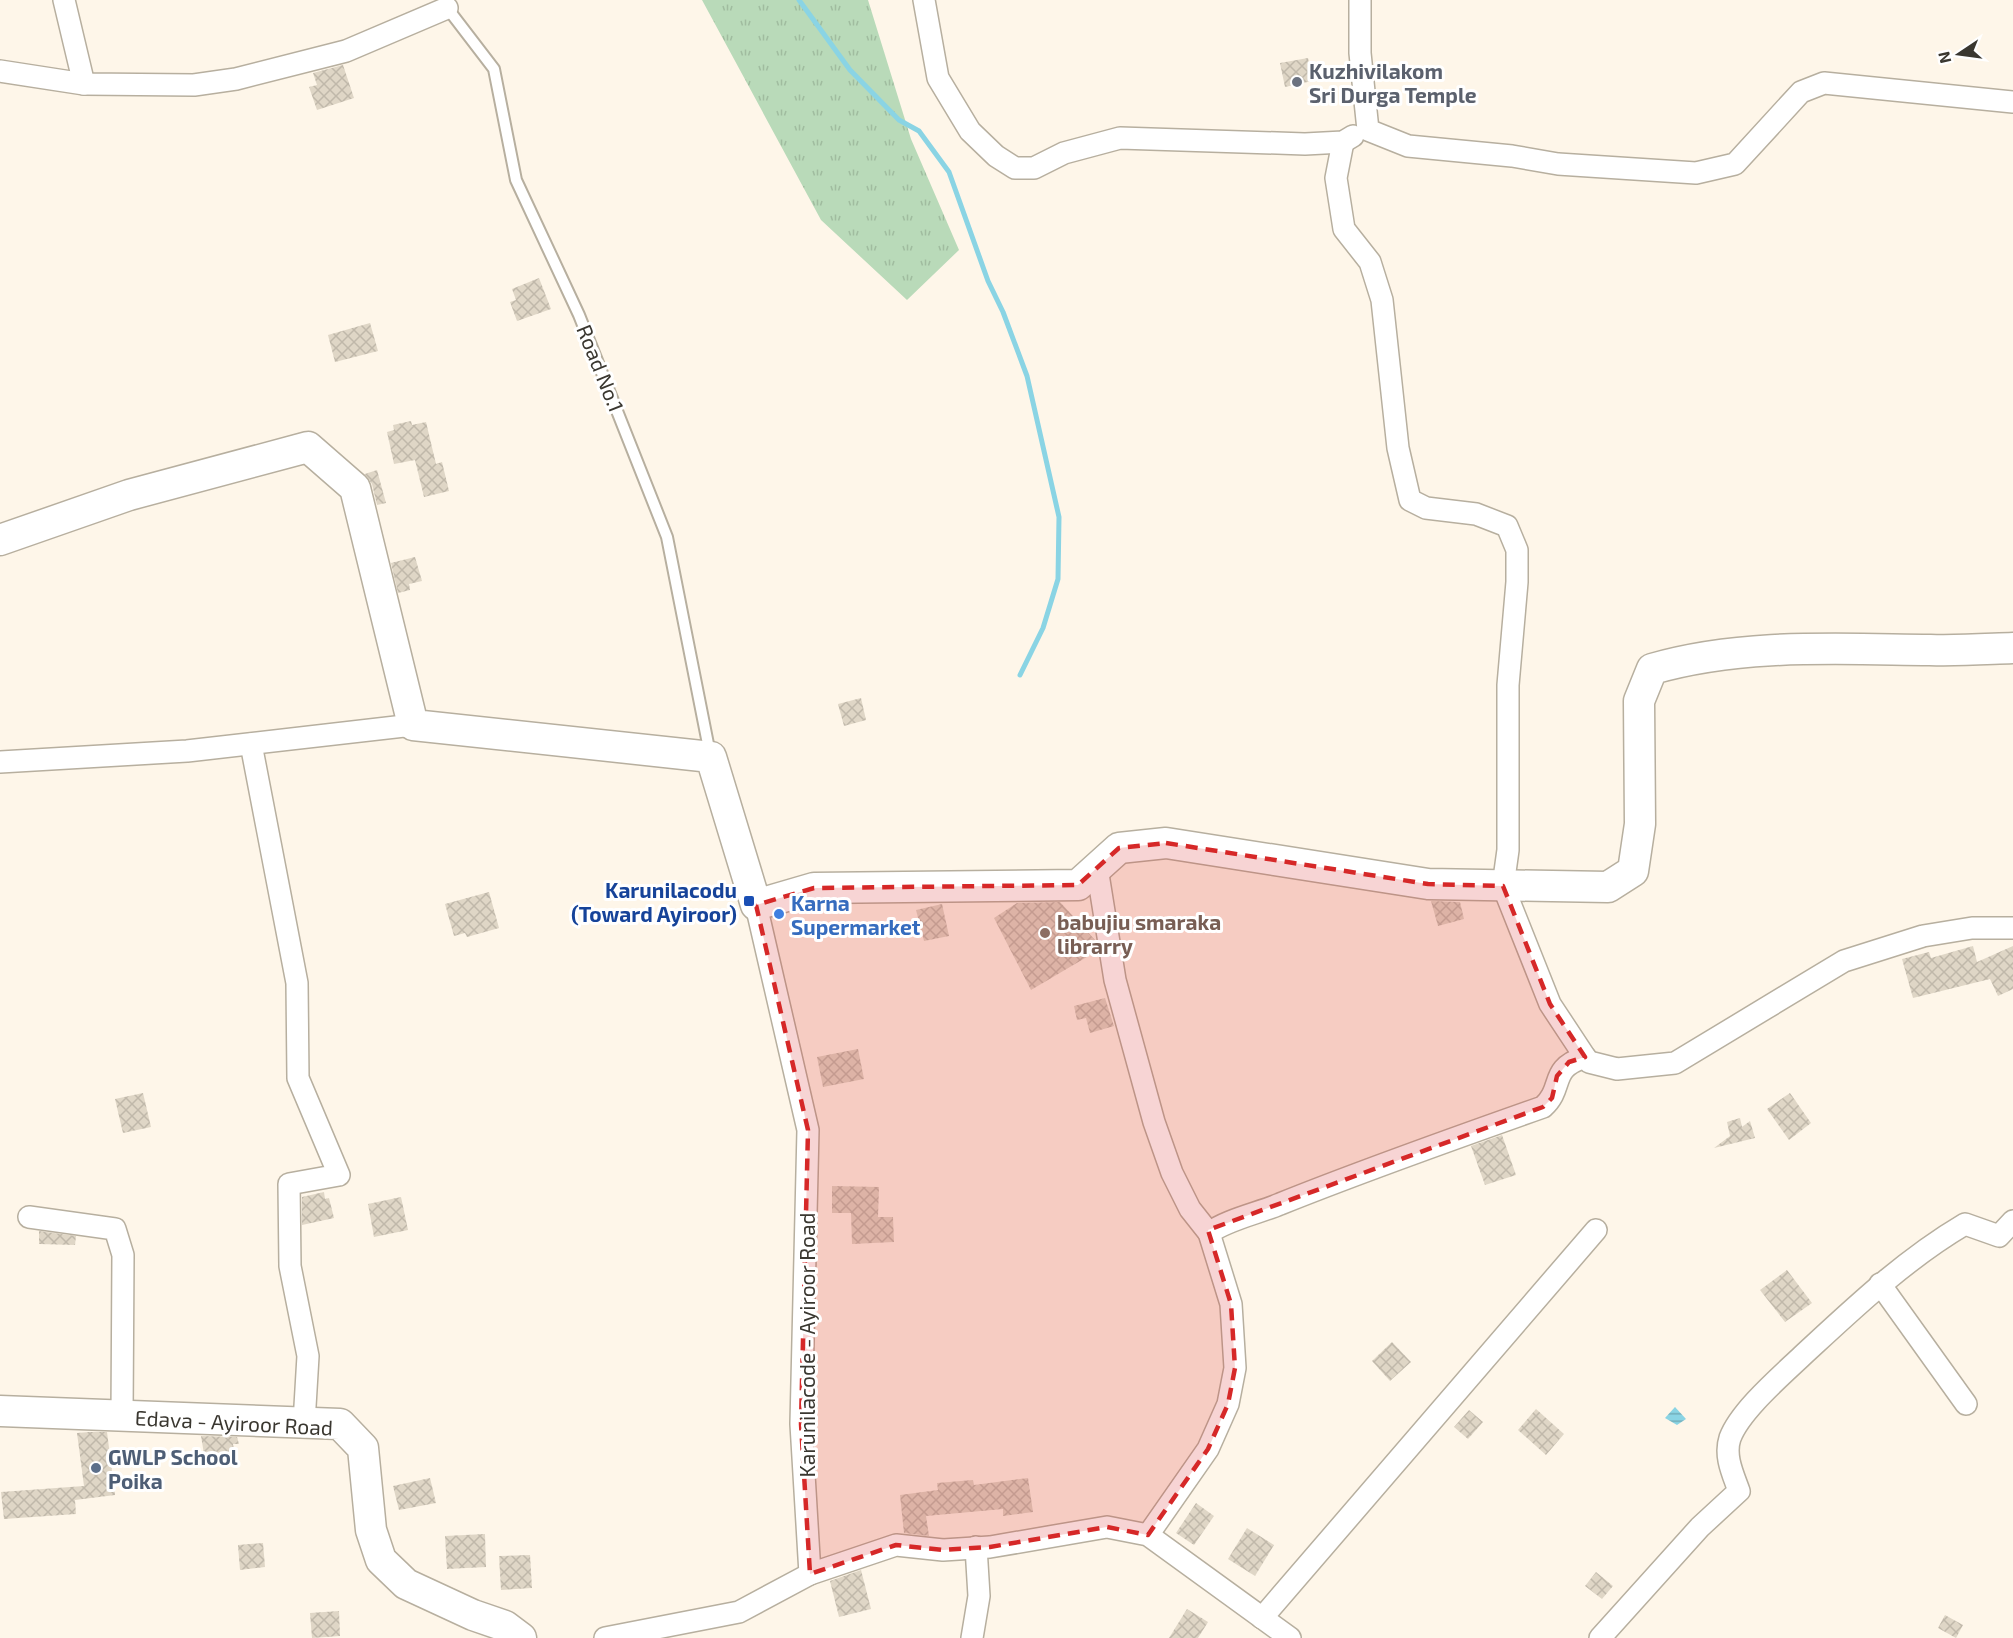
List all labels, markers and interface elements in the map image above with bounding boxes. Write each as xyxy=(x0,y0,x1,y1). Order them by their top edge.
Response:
north arrow xyxy=(1929,24,1989,84)
text: N xyxy=(1933,50,1954,65)
place label: Kuzhivilakom Sri Durga Temple xyxy=(1309,58,1477,107)
marker: Kuzhivilakom Sri Durga Temple xyxy=(1290,75,1304,89)
street label: Road No.1 xyxy=(572,321,630,415)
place label: Karunilacodu (Toward Ayiroor) xyxy=(571,877,737,927)
place label: Karna Supermarket xyxy=(791,890,921,939)
marker: Karunilacodu (Toward Ayiroor) xyxy=(742,894,756,908)
marker: Karna Supermarket xyxy=(772,907,786,921)
place label: babujiu smaraka librarry xyxy=(1057,909,1221,959)
marker: babujiu smaraka librarry xyxy=(1038,926,1052,940)
street label: Karunilacode - Ayiroor Road xyxy=(794,1212,819,1478)
street label: Edava - Ayiroor Road xyxy=(134,1404,334,1440)
place label: GWLP School Poika xyxy=(108,1444,238,1493)
marker: GWLP School Poika xyxy=(89,1461,103,1475)

